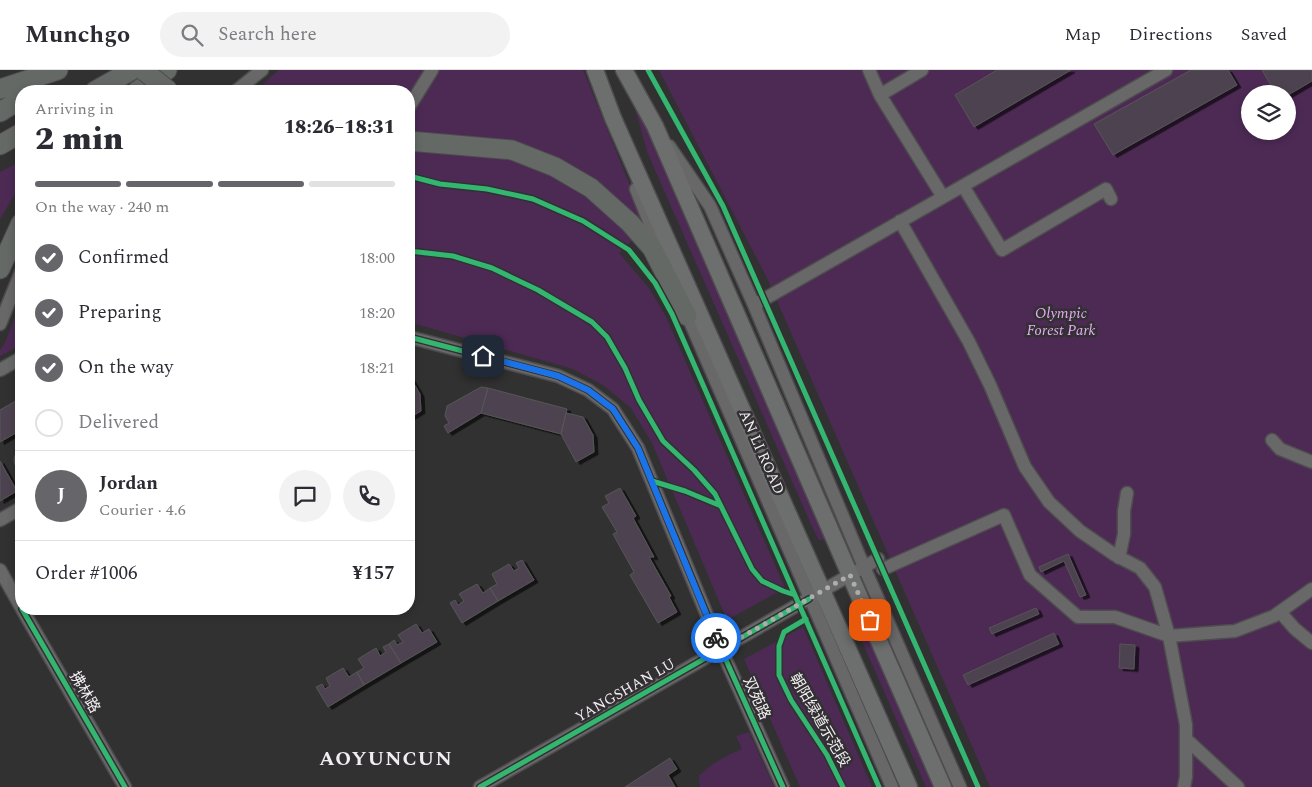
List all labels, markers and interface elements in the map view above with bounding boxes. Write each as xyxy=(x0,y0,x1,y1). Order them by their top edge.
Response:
search box xyxy=(160,12,510,57)
text: Munchgo xyxy=(25,17,130,53)
text: Search here xyxy=(218,20,317,49)
icon: search xyxy=(178,21,206,49)
text: Map xyxy=(1065,21,1101,48)
text: Directions xyxy=(1129,21,1213,48)
text: Saved xyxy=(1241,21,1287,48)
map controls xyxy=(1241,85,1296,140)
button: layers xyxy=(1241,85,1296,140)
text: Arriving in xyxy=(35,97,114,121)
text: 18:26–18:31 xyxy=(284,113,395,142)
text: 2 min xyxy=(35,115,123,164)
text: On the way · 240 m xyxy=(35,195,169,219)
text: Confirmed xyxy=(78,243,169,272)
icon: check xyxy=(35,244,63,272)
text: 18:00 xyxy=(359,246,395,270)
text: Preparing xyxy=(78,298,162,327)
icon: check xyxy=(35,299,63,327)
text: 18:20 xyxy=(359,301,395,325)
park label: Olympic Forest Park xyxy=(1026,302,1096,342)
pin xyxy=(462,335,504,377)
icon: home xyxy=(469,342,497,370)
text: On the way xyxy=(78,353,174,382)
icon: check xyxy=(35,354,63,382)
text: 18:21 xyxy=(359,356,395,380)
street label: AN LI ROAD xyxy=(733,406,790,498)
text: Delivered xyxy=(78,408,159,437)
text: Jordan xyxy=(99,469,158,498)
button: chat xyxy=(279,470,331,522)
button: phone xyxy=(343,470,395,522)
text: J xyxy=(57,481,65,510)
text: Courier · 4.6 xyxy=(99,498,186,522)
text: Order #1006 xyxy=(35,559,138,588)
text: ¥157 xyxy=(352,559,395,588)
pin xyxy=(849,599,891,641)
icon: bag xyxy=(856,606,884,634)
courier xyxy=(691,613,741,663)
icon: bike xyxy=(702,624,730,652)
street label: YANGSHAN LU xyxy=(571,652,680,729)
street label: 拂林路 xyxy=(63,667,106,717)
street label: 朝阳绿道示范段 xyxy=(783,669,856,771)
street label: 双苑路 xyxy=(737,673,776,723)
district label: AOYUNCUN xyxy=(319,744,453,774)

